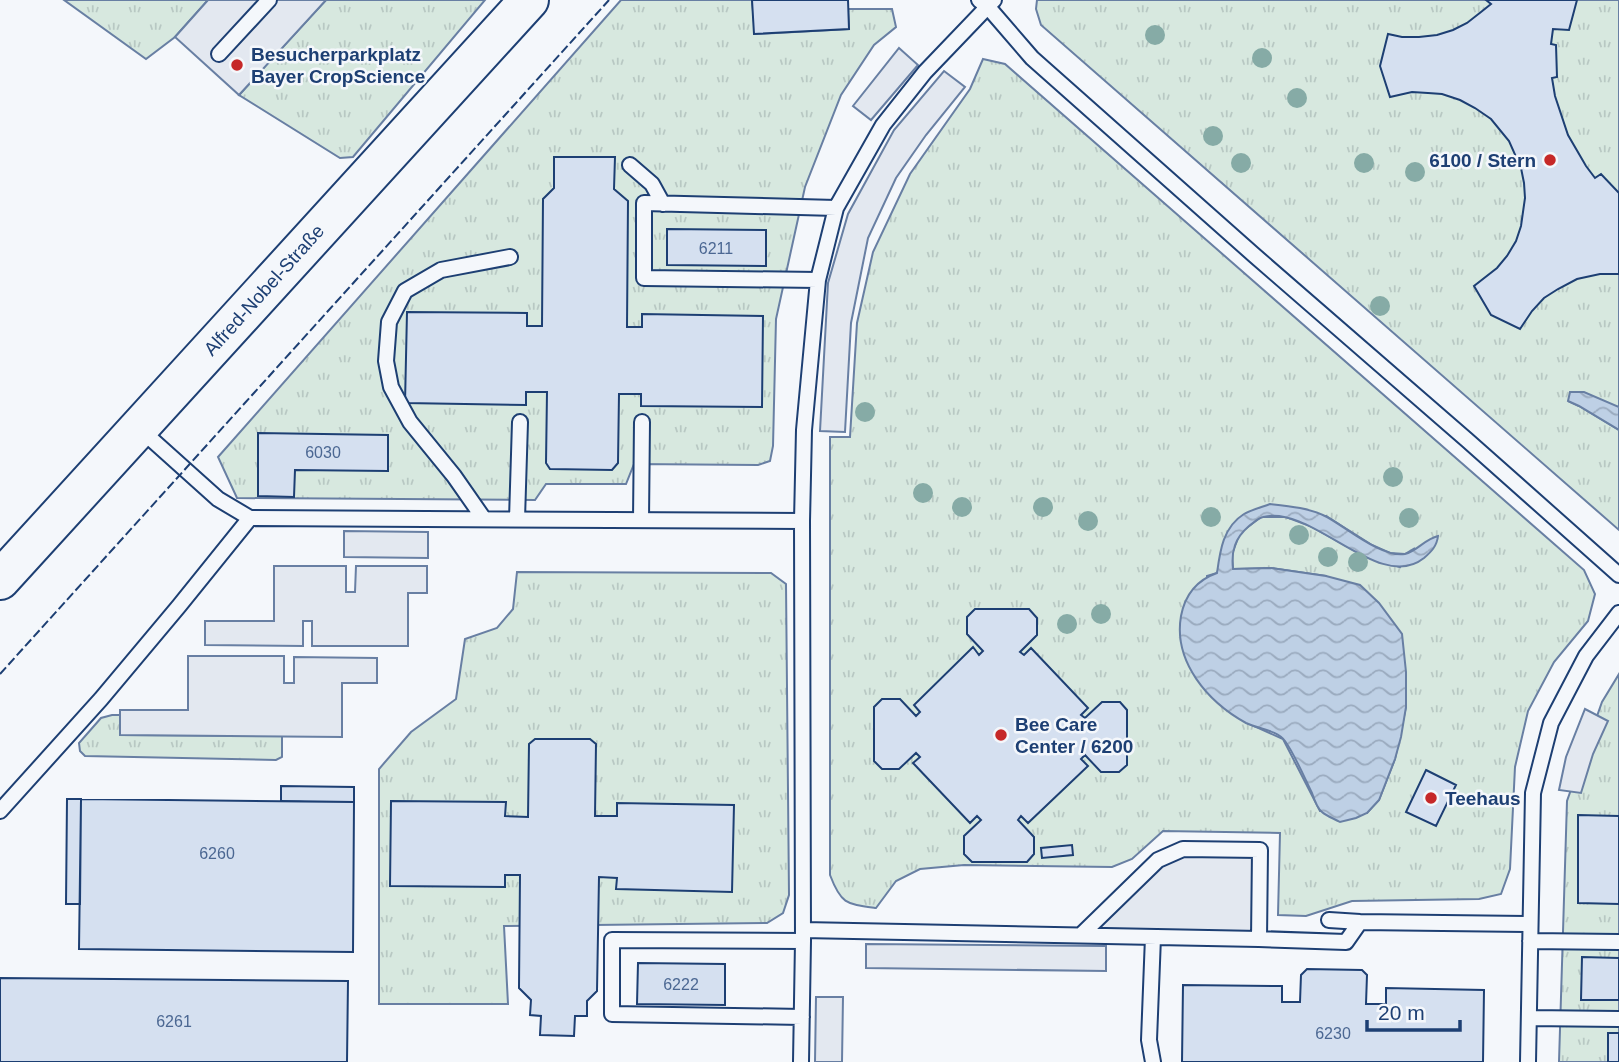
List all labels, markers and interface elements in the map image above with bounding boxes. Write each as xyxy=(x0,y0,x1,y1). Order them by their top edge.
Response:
place label: Besucherparkplatz Bayer CropScience xyxy=(251,44,425,87)
marker: Besucherparkplatz Bayer CropScience xyxy=(229,57,245,73)
place label: 6100 / Stern xyxy=(1429,150,1536,171)
marker: 6100 / Stern xyxy=(1542,152,1558,168)
street label: Alfred-Nobel-Straße xyxy=(200,220,328,360)
house number: 6211 xyxy=(699,240,733,257)
house number: 6030 xyxy=(305,444,341,461)
place label: Bee Care Center / 6200 xyxy=(1015,714,1133,757)
marker: Bee Care Center / 6200 xyxy=(993,727,1009,743)
place label: Teehaus xyxy=(1445,788,1521,809)
marker: Teehaus xyxy=(1423,790,1439,806)
house number: 6260 xyxy=(199,845,235,862)
house number: 6222 xyxy=(663,976,699,993)
scale bar xyxy=(1367,988,1460,1032)
text: 20 m xyxy=(1378,1001,1425,1024)
house number: 6261 xyxy=(156,1013,192,1030)
house number: 6230 xyxy=(1315,1025,1351,1042)

